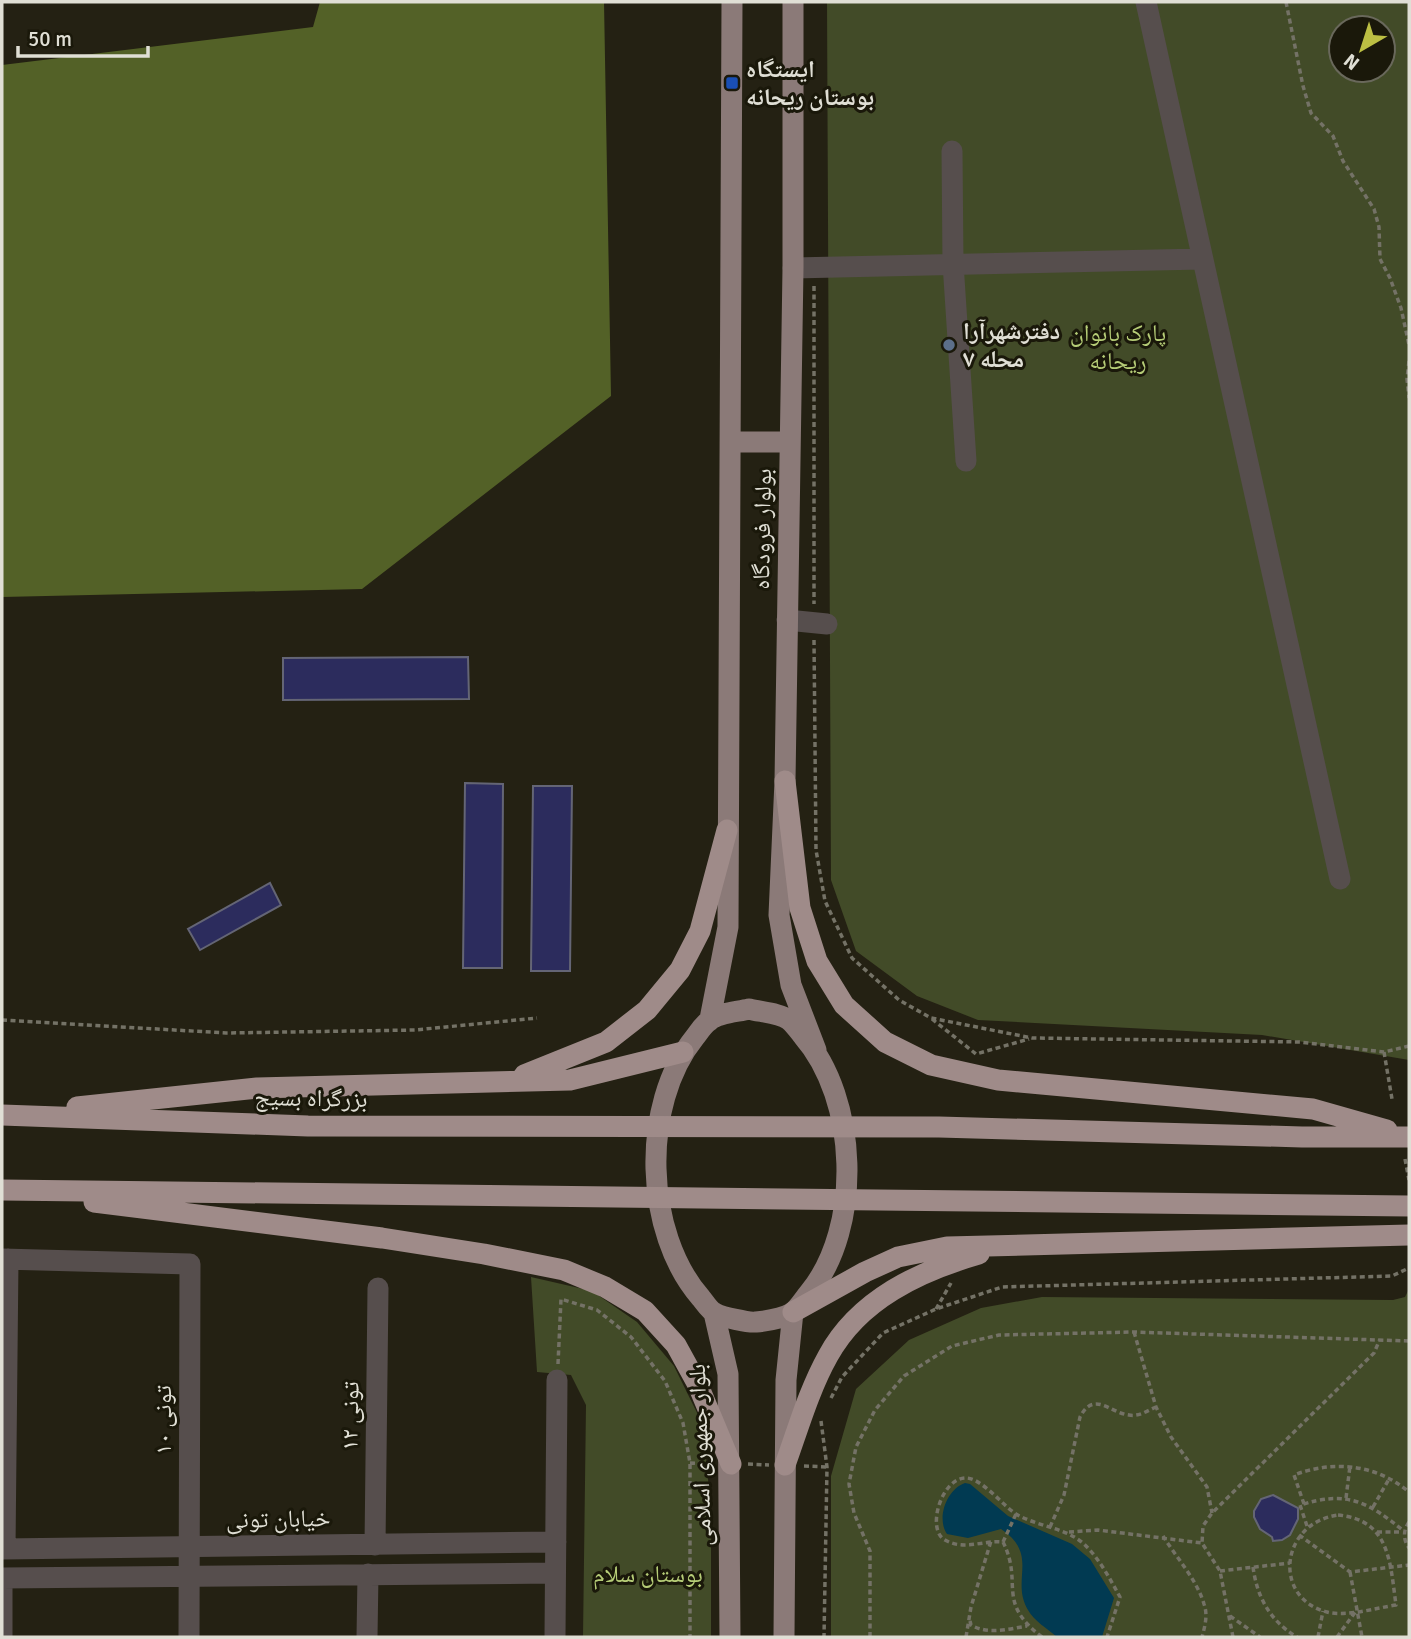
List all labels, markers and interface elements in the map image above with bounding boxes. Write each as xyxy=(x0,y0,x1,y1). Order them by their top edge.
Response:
scale bar xyxy=(18,14,147,58)
north arrow xyxy=(1327,14,1397,84)
text: 50 m xyxy=(28,26,72,52)
text: N xyxy=(1339,48,1365,75)
place label: ایستگاه بوستان ریحانه xyxy=(746,54,874,112)
marker: ایستگاه بوستان ریحانه xyxy=(724,75,740,91)
place label: دفترشهرآرا محله ۷ xyxy=(963,316,1060,374)
park label: پارک بانوان ریحانه xyxy=(1070,318,1166,376)
marker: دفترشهرآرا محله ۷ xyxy=(941,337,957,353)
street label: بولوار فرودگاه xyxy=(746,468,778,590)
street label: بزرگراه بسیج xyxy=(254,1082,368,1114)
street label: بلوار جمهوری اسلامی xyxy=(682,1363,718,1547)
street label: تونی ۱۲ xyxy=(334,1381,366,1451)
street label: تونی ۱۰ xyxy=(148,1385,178,1455)
street label: خیابان تونی xyxy=(225,1503,331,1535)
park label: بوستان سلام xyxy=(593,1559,703,1590)

